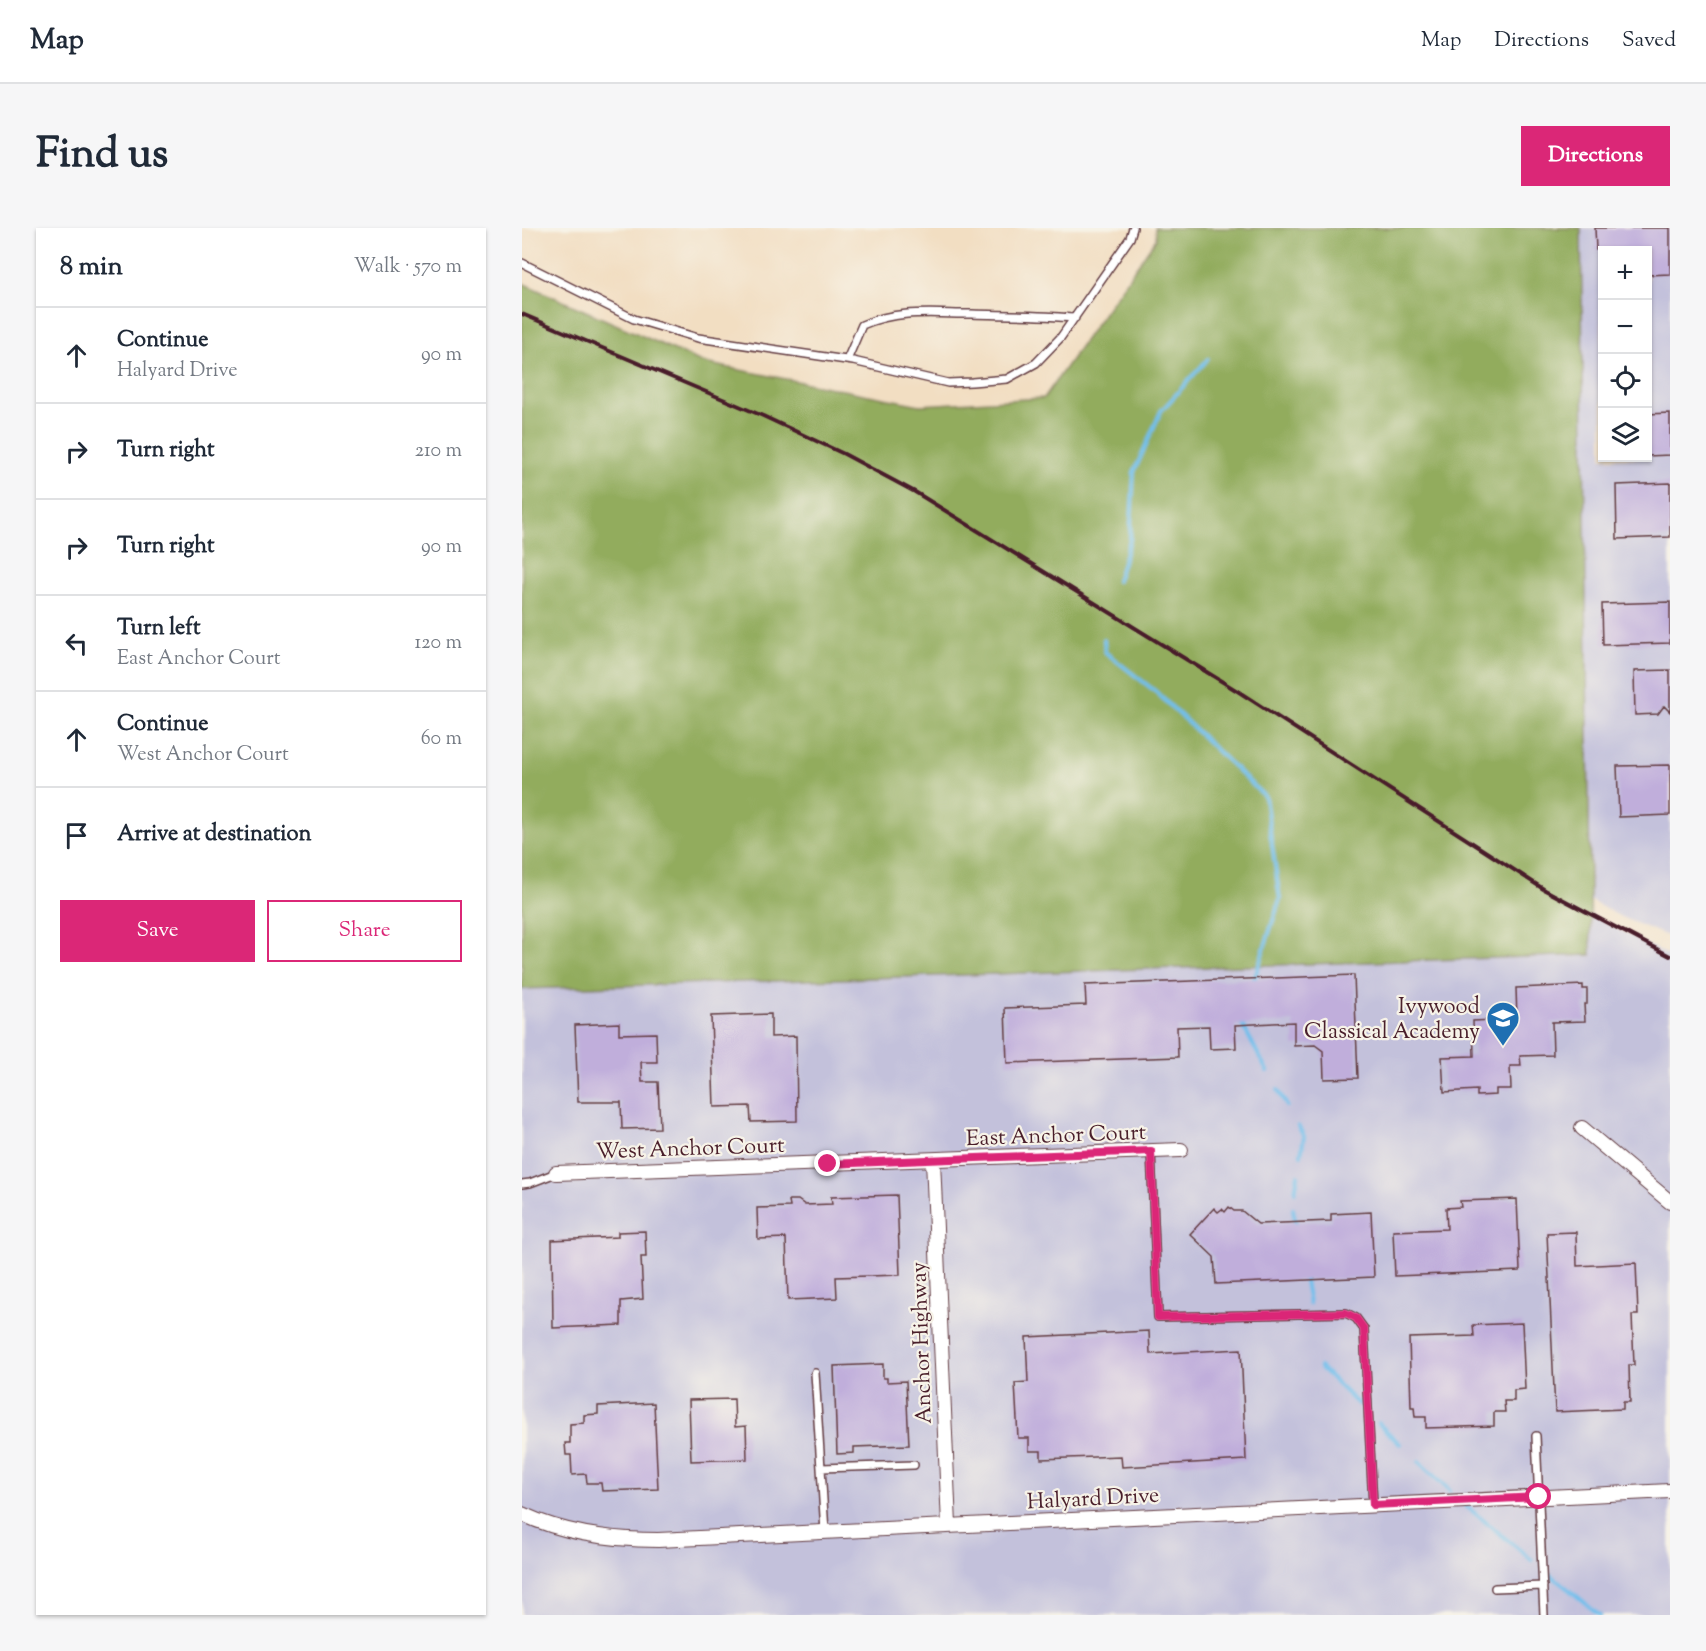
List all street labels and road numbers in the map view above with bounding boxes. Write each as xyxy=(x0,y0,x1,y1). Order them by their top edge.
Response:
street label: East Anchor Court xyxy=(966,1118,1147,1156)
street label: West Anchor Court xyxy=(595,1131,786,1169)
street label: Anchor Highway xyxy=(904,1261,942,1425)
street label: Halyard Drive xyxy=(1026,1481,1160,1519)

